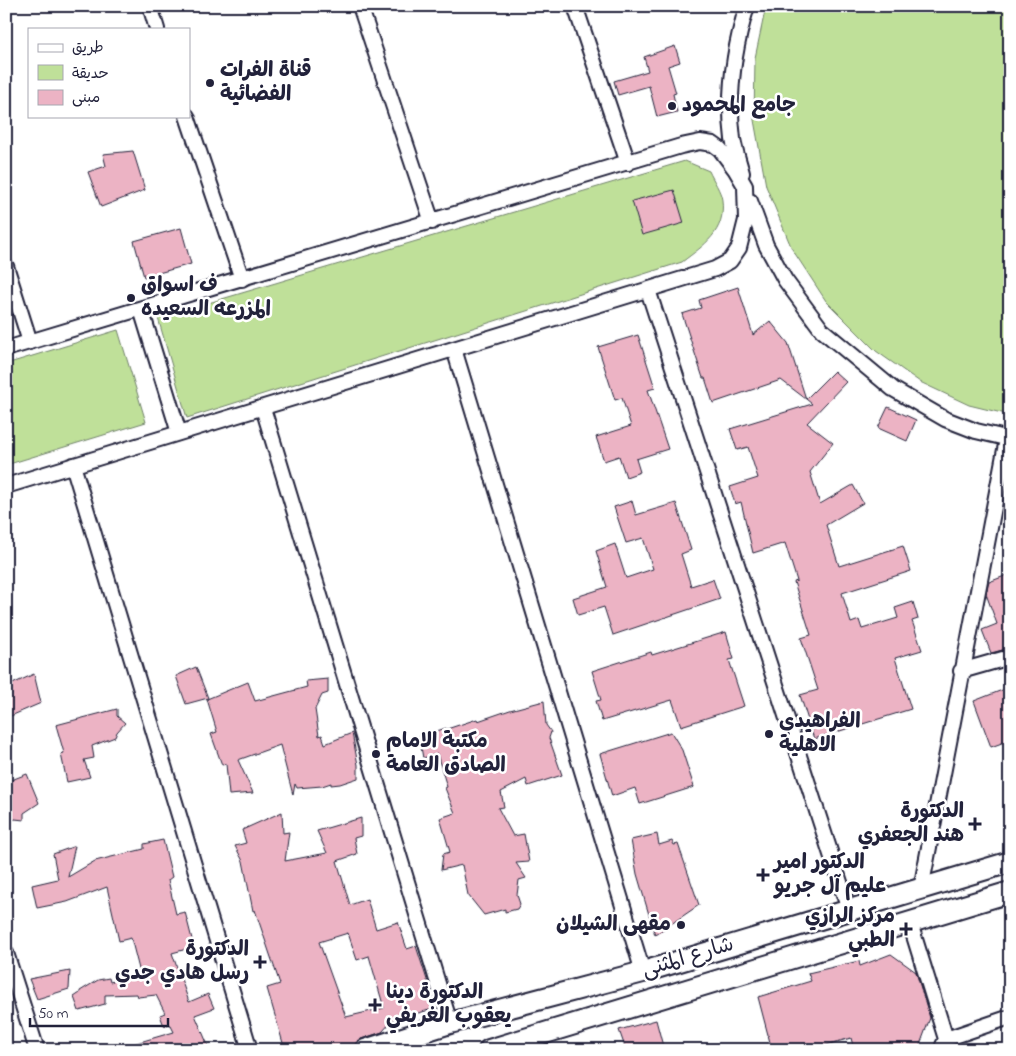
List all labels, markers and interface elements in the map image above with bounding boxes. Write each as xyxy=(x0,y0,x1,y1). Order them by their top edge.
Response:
legend xyxy=(28,28,190,118)
text: طريق xyxy=(72,37,104,59)
place label: قناة الفرات الفضائية xyxy=(220,56,312,110)
text: حديقة xyxy=(72,63,109,85)
marker: قناة الفرات الفضائية xyxy=(204,77,216,89)
text: مبنى xyxy=(72,87,100,109)
place label: جامع المحمود xyxy=(682,91,796,121)
marker: جامع المحمود xyxy=(666,100,678,112)
place label: ف اسواق المزرعه السعيده xyxy=(141,271,271,325)
marker: ف اسواق المزرعه السعيده xyxy=(125,292,137,304)
place label: الفراهيدي الاهلية xyxy=(779,707,861,761)
place label: مكتبة الامام الصادق العامة xyxy=(386,727,506,781)
marker: الفراهيدي الاهلية xyxy=(763,728,775,740)
marker: مكتبة الامام الصادق العامة xyxy=(370,748,382,760)
place label: الدكتورة هند الجعفري xyxy=(858,797,964,851)
marker: الدكتورة هند الجعفري xyxy=(968,817,982,831)
place label: الدكتور امير عليم آل جريو xyxy=(772,848,886,902)
marker: الدكتور امير عليم آل جريو xyxy=(756,868,770,882)
place label: مركز الرازي الطبي xyxy=(805,902,895,958)
place label: مقهى الشيلان xyxy=(556,910,671,940)
marker: مقهى الشيلان xyxy=(675,919,687,931)
marker: مركز الرازي الطبي xyxy=(899,922,913,936)
street label: شارع المثنى xyxy=(638,930,738,986)
place label: الدكتورة رسل هادي جدي xyxy=(115,935,249,989)
marker: الدكتورة رسل هادي جدي xyxy=(253,955,267,969)
place label: الدكتورة دينا يعقوب الغريفي xyxy=(386,978,511,1034)
scale bar xyxy=(30,996,168,1028)
marker: الدكتورة دينا يعقوب الغريفي xyxy=(368,998,382,1012)
text: 50 m xyxy=(38,1003,69,1025)

